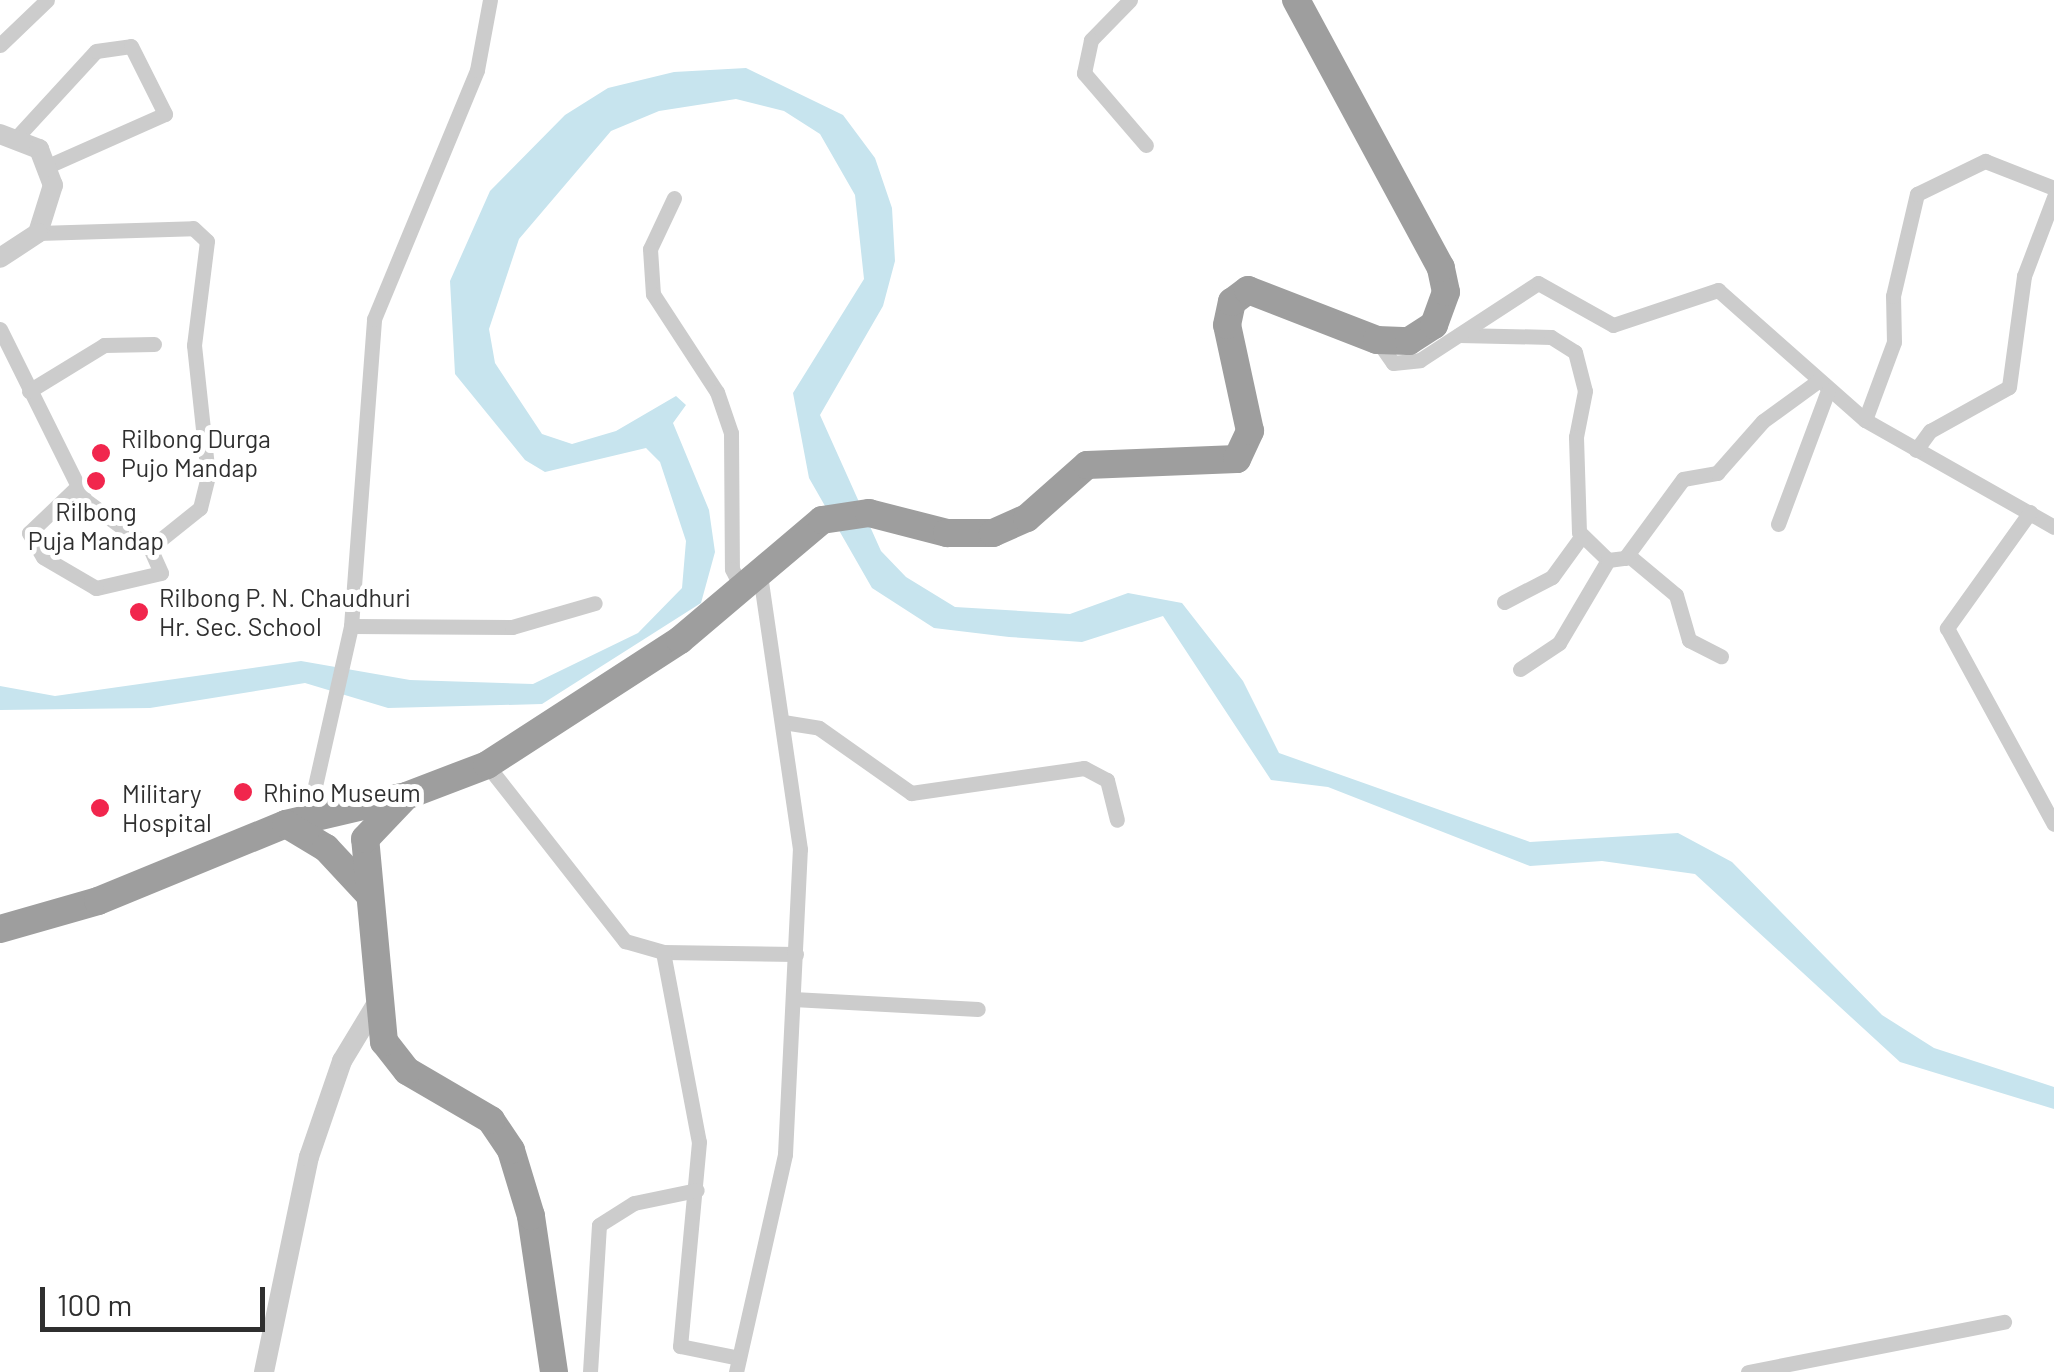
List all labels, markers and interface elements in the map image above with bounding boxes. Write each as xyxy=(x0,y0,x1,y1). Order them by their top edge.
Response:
place label: Rilbong Durga Pujo Mandap xyxy=(121,424,271,483)
marker: Rilbong Durga Pujo Mandap xyxy=(90,442,112,464)
marker: Rilbong Puja Mandap xyxy=(85,470,107,492)
place label: Rilbong Puja Mandap xyxy=(28,497,164,556)
place label: Rilbong P. N. Chaudhuri Hr. Sec. School xyxy=(159,583,411,642)
marker: Rilbong P. N. Chaudhuri Hr. Sec. School xyxy=(128,601,150,623)
place label: Rhino Museum xyxy=(263,777,421,807)
place label: Military Hospital xyxy=(122,779,212,838)
marker: Rhino Museum xyxy=(232,781,254,803)
marker: Military Hospital xyxy=(87,795,113,821)
scale bar xyxy=(45,1267,270,1329)
text: 100 m xyxy=(57,1286,132,1322)

